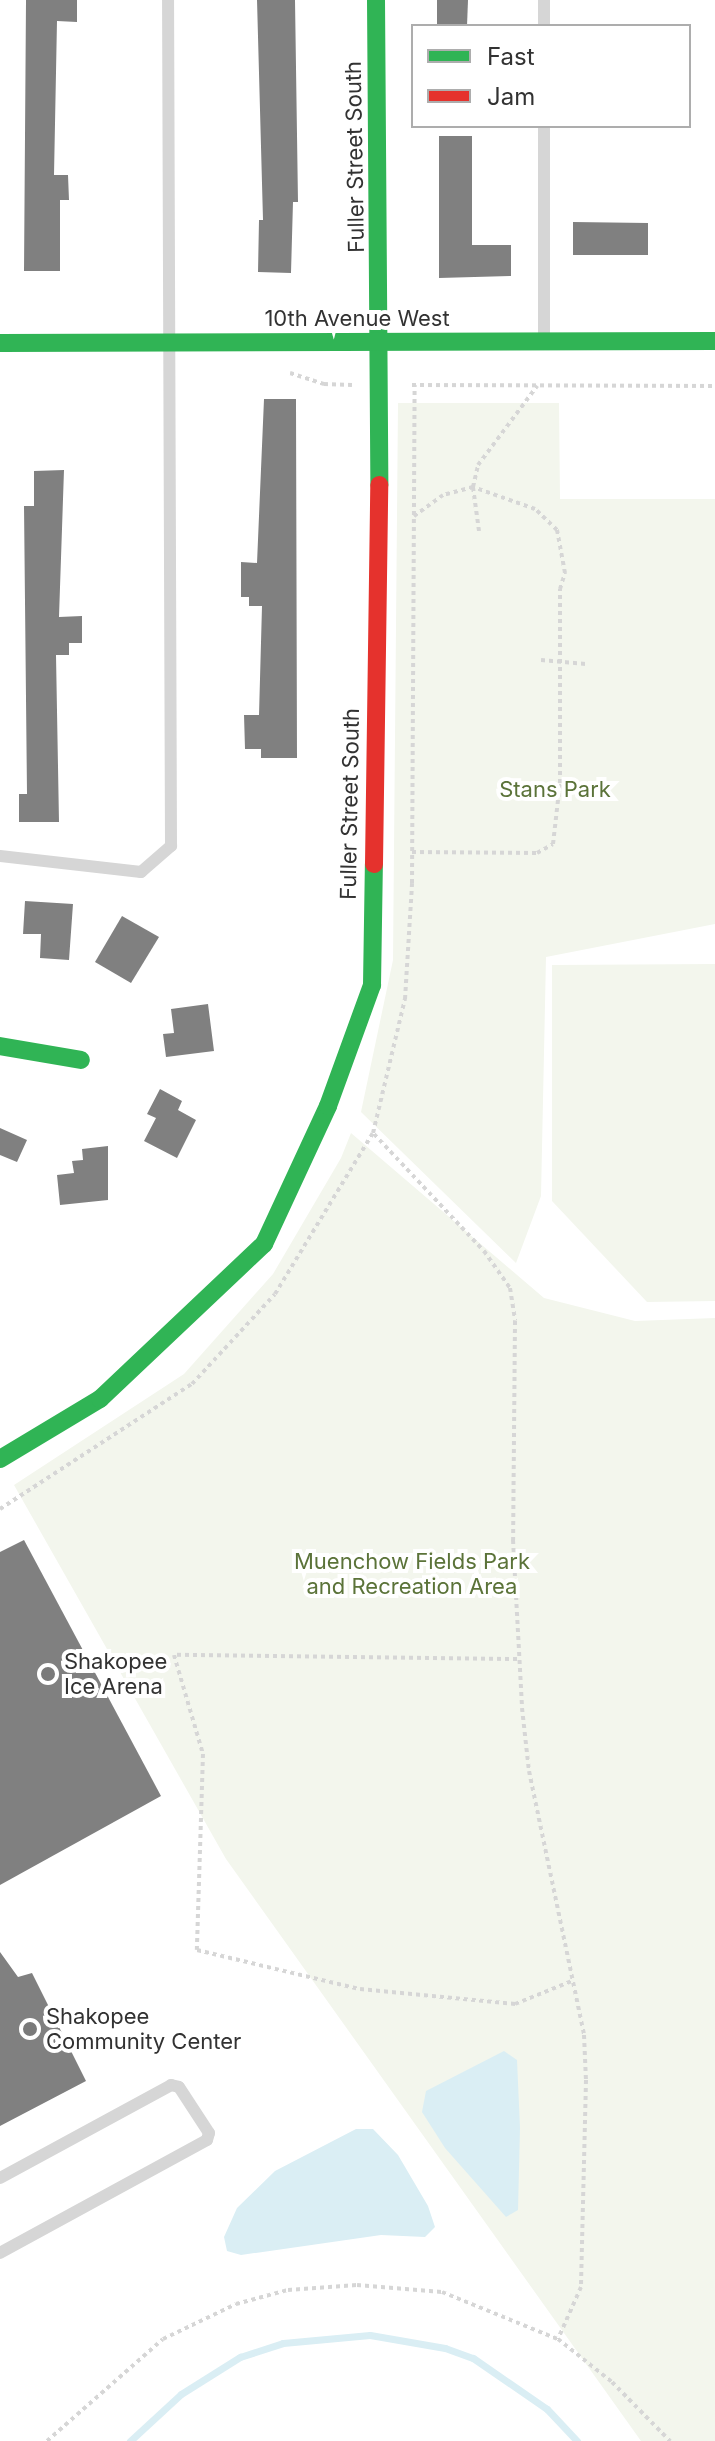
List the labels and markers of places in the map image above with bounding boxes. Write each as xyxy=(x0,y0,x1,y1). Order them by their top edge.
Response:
place label: Shakopee Ice Arena xyxy=(64,1648,167,1700)
marker: Shakopee Ice Arena xyxy=(39,1665,57,1683)
place label: Shakopee Community Center xyxy=(46,2003,241,2054)
marker: Shakopee Community Center xyxy=(21,2020,39,2038)

